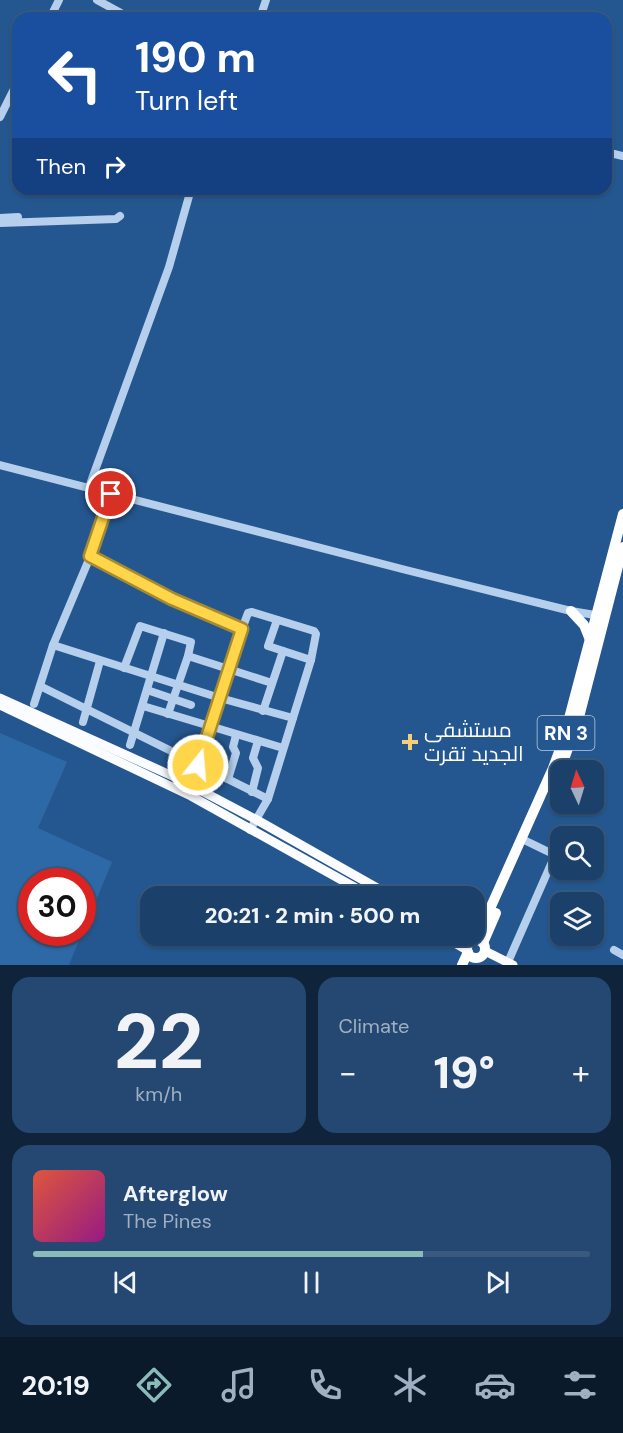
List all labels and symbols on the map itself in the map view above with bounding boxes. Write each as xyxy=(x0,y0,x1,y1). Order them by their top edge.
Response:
pin xyxy=(85,468,136,519)
place label: مستشفى الجديد تقرت xyxy=(424,716,524,768)
road number: RN 3 xyxy=(538,716,594,750)
position arrow xyxy=(166,733,230,797)
marker: مستشفى الجديد تقرت xyxy=(401,733,419,751)
north arrow xyxy=(550,760,604,814)
speed limit sign: 30 xyxy=(18,868,96,946)

